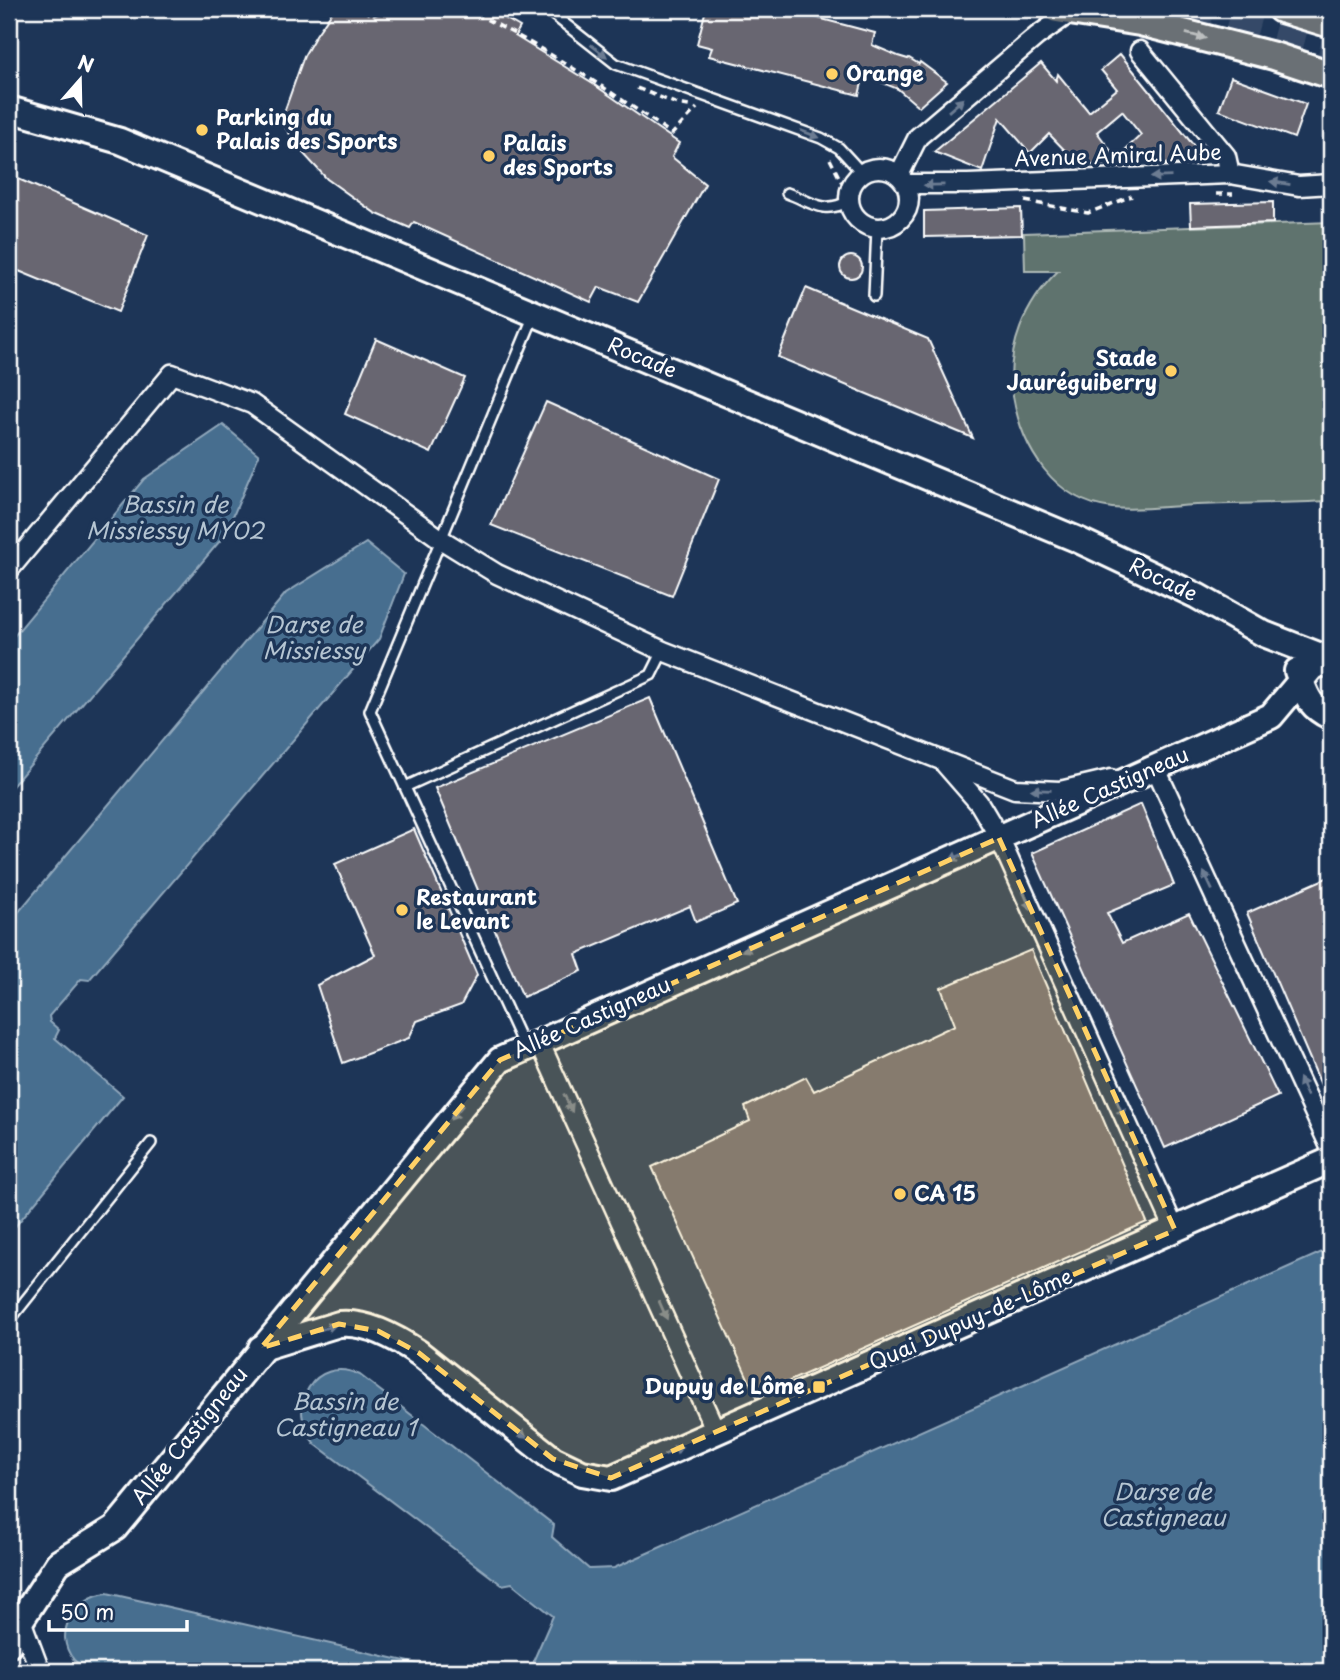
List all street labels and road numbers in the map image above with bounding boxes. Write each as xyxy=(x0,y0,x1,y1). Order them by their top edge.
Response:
street label: Avenue Amiral Aube xyxy=(1014,134,1222,174)
street label: Rocade xyxy=(603,327,683,385)
street label: Rocade xyxy=(1124,548,1204,609)
street label: Allée Castigneau xyxy=(1025,737,1193,835)
street label: Allée Castigneau xyxy=(507,967,675,1065)
street label: Quai Dupuy-de-Lôme xyxy=(863,1259,1077,1377)
street label: Allée Castigneau xyxy=(123,1359,254,1511)

